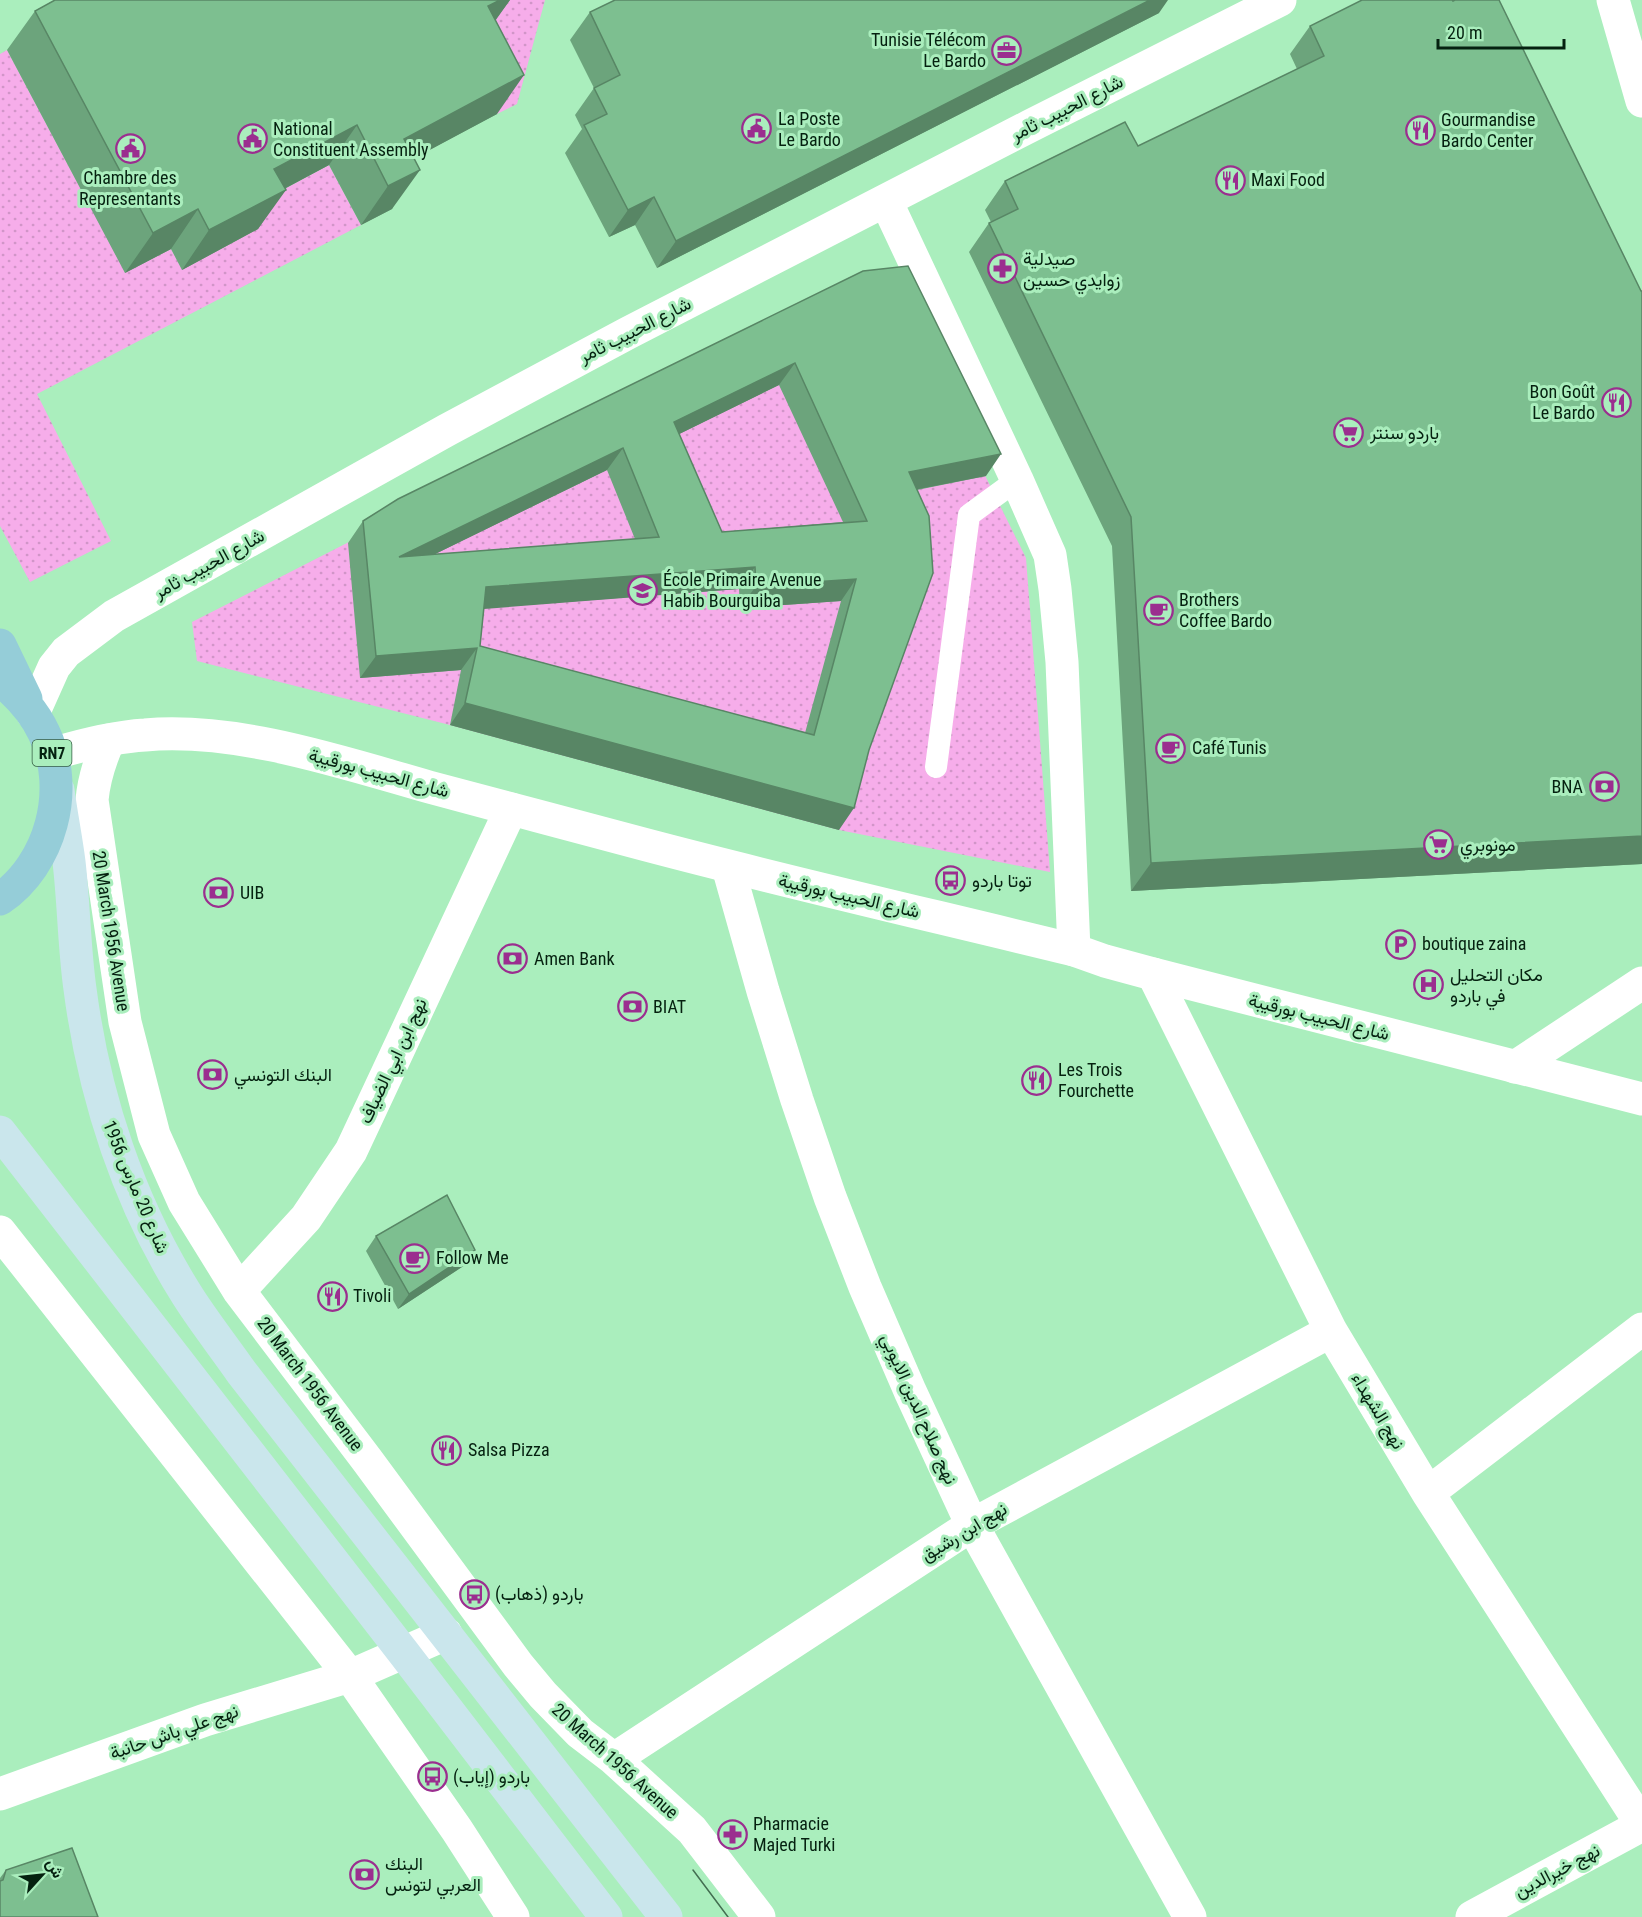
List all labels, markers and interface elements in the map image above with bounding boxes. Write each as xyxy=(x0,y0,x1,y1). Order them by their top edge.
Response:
scale bar xyxy=(1438,12,1564,50)
text: 20 m xyxy=(1447,22,1482,43)
place label: Tunisie Télécom Le Bardo xyxy=(871,29,986,71)
office icon: Tunisie Télécom Le Bardo xyxy=(991,34,1023,66)
street label: شارع الحبيب ثامر xyxy=(1006,70,1127,147)
place label: La Poste Le Bardo xyxy=(778,108,841,150)
place label: Gourmandise Bardo Center xyxy=(1441,109,1535,151)
public building icon: La Poste Le Bardo xyxy=(741,113,773,145)
restaurant icon: Gourmandise Bardo Center xyxy=(1404,114,1436,146)
place label: National Constituent Assembly xyxy=(273,118,429,160)
public building icon: National Constituent Assembly xyxy=(236,123,268,155)
public building icon: Chambre des Representants xyxy=(114,133,146,165)
restaurant icon: Maxi Food xyxy=(1214,164,1246,196)
place label: Chambre des Representants xyxy=(79,167,181,209)
place label: Maxi Food xyxy=(1251,169,1325,190)
place label: صيدلية زوايدي حسين xyxy=(1023,248,1120,295)
pharmacy icon: صيدلية زوايدي حسين xyxy=(986,253,1018,285)
street label: شارع الحبيب ثامر xyxy=(574,292,695,369)
place label: Bon Goût Le Bardo xyxy=(1530,381,1595,423)
restaurant icon: Bon Goût Le Bardo xyxy=(1600,386,1632,418)
supermarket icon: باردو سنتر xyxy=(1333,417,1365,449)
place label: باردو سنتر xyxy=(1369,422,1439,444)
street label: شارع الحبيب ثامر xyxy=(149,525,269,605)
place label: École Primaire Avenue Habib Bourguiba xyxy=(663,569,821,611)
school or university icon: École Primaire Avenue Habib Bourguiba xyxy=(626,574,658,606)
place label: Brothers Coffee Bardo xyxy=(1179,589,1272,631)
cafe icon: Brothers Coffee Bardo xyxy=(1142,594,1174,626)
cafe icon: Café Tunis xyxy=(1155,732,1187,764)
place label: Café Tunis xyxy=(1192,737,1267,758)
road number: RN7 xyxy=(32,740,72,766)
street label: شارع الحبيب بورقيبة xyxy=(306,744,451,803)
bank icon: BNA xyxy=(1588,771,1620,803)
place label: BNA xyxy=(1551,776,1584,797)
supermarket icon: مونوبري xyxy=(1423,829,1455,861)
place label: مونوبري xyxy=(1460,834,1516,860)
street label: 20 March 1956 Avenue xyxy=(88,849,135,1013)
bus stop icon: توتا باردو xyxy=(935,865,967,897)
street label: شارع الحبيب بورقيبة xyxy=(776,869,922,924)
place label: توتا باردو xyxy=(972,870,1032,892)
bank icon: UIB xyxy=(203,877,235,909)
place label: UIB xyxy=(240,882,264,903)
parking icon: boutique zaina xyxy=(1385,928,1417,960)
place label: boutique zaina xyxy=(1422,933,1526,954)
bank icon: Amen Bank xyxy=(497,943,529,975)
place label: Amen Bank xyxy=(534,948,615,969)
place label: مكان التحليل في باردو xyxy=(1450,964,1543,1011)
hospital icon: مكان التحليل في باردو xyxy=(1413,969,1445,1001)
street label: شارع الحبيب بورقيبة xyxy=(1246,989,1392,1046)
bank icon: BIAT xyxy=(616,991,648,1023)
street label: نهج ابن ابي الضياف xyxy=(354,995,435,1129)
place label: BIAT xyxy=(653,996,686,1017)
bank icon: البنك التونسي xyxy=(197,1059,229,1091)
place label: Les Trois Fourchette xyxy=(1058,1059,1134,1101)
place label: البنك التونسي xyxy=(234,1064,332,1090)
restaurant icon: Les Trois Fourchette xyxy=(1021,1064,1053,1096)
street label: شارع 20 مارس 1956 xyxy=(97,1117,174,1257)
cafe icon: Follow Me xyxy=(399,1242,431,1274)
place label: Follow Me xyxy=(436,1247,509,1268)
restaurant icon: Tivoli xyxy=(316,1280,348,1312)
place label: Tivoli xyxy=(353,1285,391,1306)
street label: 20 March 1956 Avenue xyxy=(253,1313,368,1455)
street label: نهج صلاح الدين الايوبي xyxy=(872,1330,962,1489)
street label: نهج الشهداء xyxy=(1346,1369,1409,1454)
restaurant icon: Salsa Pizza xyxy=(431,1434,463,1466)
place label: Salsa Pizza xyxy=(468,1439,550,1460)
street label: نهج ابن رشيق xyxy=(917,1498,1012,1567)
bus stop icon: باردو (ذهاب) xyxy=(458,1578,490,1610)
place label: باردو (ذهاب) xyxy=(495,1583,583,1605)
street label: 20 March 1956 Avenue xyxy=(548,1699,683,1823)
street label: نهج علي باش حانبة xyxy=(107,1700,242,1768)
bus stop icon: باردو (إياب) xyxy=(416,1761,448,1793)
place label: باردو (إياب) xyxy=(453,1766,530,1789)
place label: Pharmacie Majed Turki xyxy=(753,1813,835,1855)
pharmacy icon: Pharmacie Majed Turki xyxy=(716,1818,748,1850)
street label: نهج خيرالدين xyxy=(1510,1839,1604,1904)
north arrow xyxy=(12,1845,72,1905)
place label: البنك العربي لتونس xyxy=(385,1853,481,1900)
text: ش xyxy=(42,1856,68,1881)
bank icon: البنك العربي لتونس xyxy=(348,1858,380,1890)

